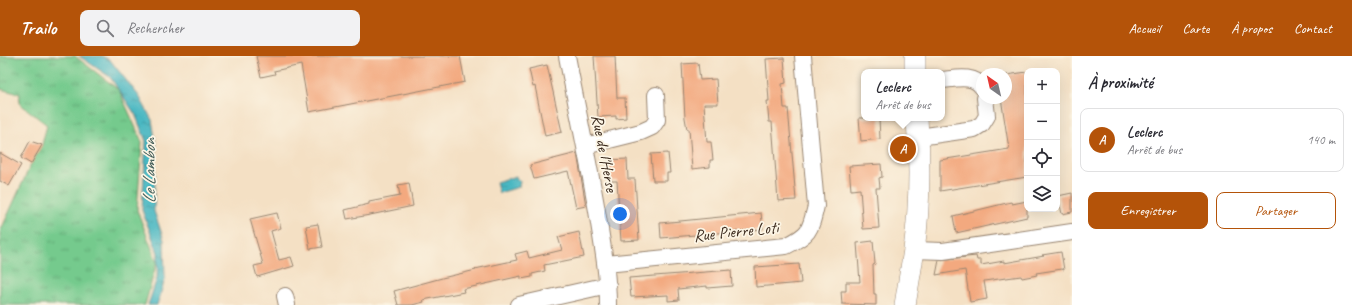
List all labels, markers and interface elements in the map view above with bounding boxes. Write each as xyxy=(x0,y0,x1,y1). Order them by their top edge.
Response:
search box xyxy=(80,10,360,46)
text: Trailo xyxy=(20,16,56,40)
icon: search xyxy=(94,17,116,39)
text: Rechercher xyxy=(126,19,184,38)
text: Accueil xyxy=(1129,20,1160,37)
text: Carte xyxy=(1182,20,1209,37)
text: À propos xyxy=(1231,20,1272,37)
text: Contact xyxy=(1294,20,1332,37)
north arrow xyxy=(976,68,1012,104)
map controls xyxy=(1024,68,1060,212)
button: + xyxy=(1024,68,1060,104)
popup xyxy=(861,69,945,121)
text: À proximité xyxy=(1088,72,1153,93)
text: Leclerc xyxy=(876,78,911,97)
text: Arrêt de bus xyxy=(876,97,930,113)
button: − xyxy=(1024,104,1060,140)
street label: Rue de l'Herse xyxy=(587,113,623,195)
text: Leclerc xyxy=(1127,123,1162,142)
text: A xyxy=(1099,132,1105,148)
text: 140 m xyxy=(1307,132,1335,148)
pin: A xyxy=(890,134,916,164)
water label: Le Lambon xyxy=(138,137,160,204)
button: locate xyxy=(1024,140,1060,176)
text: Arrêt de bus xyxy=(1127,142,1182,158)
button: layers xyxy=(1024,176,1060,212)
button: Enregistrer xyxy=(1088,192,1208,229)
button: Partager xyxy=(1216,192,1336,229)
your location xyxy=(610,204,630,224)
street label: Rue Pierre Loti xyxy=(693,216,781,246)

